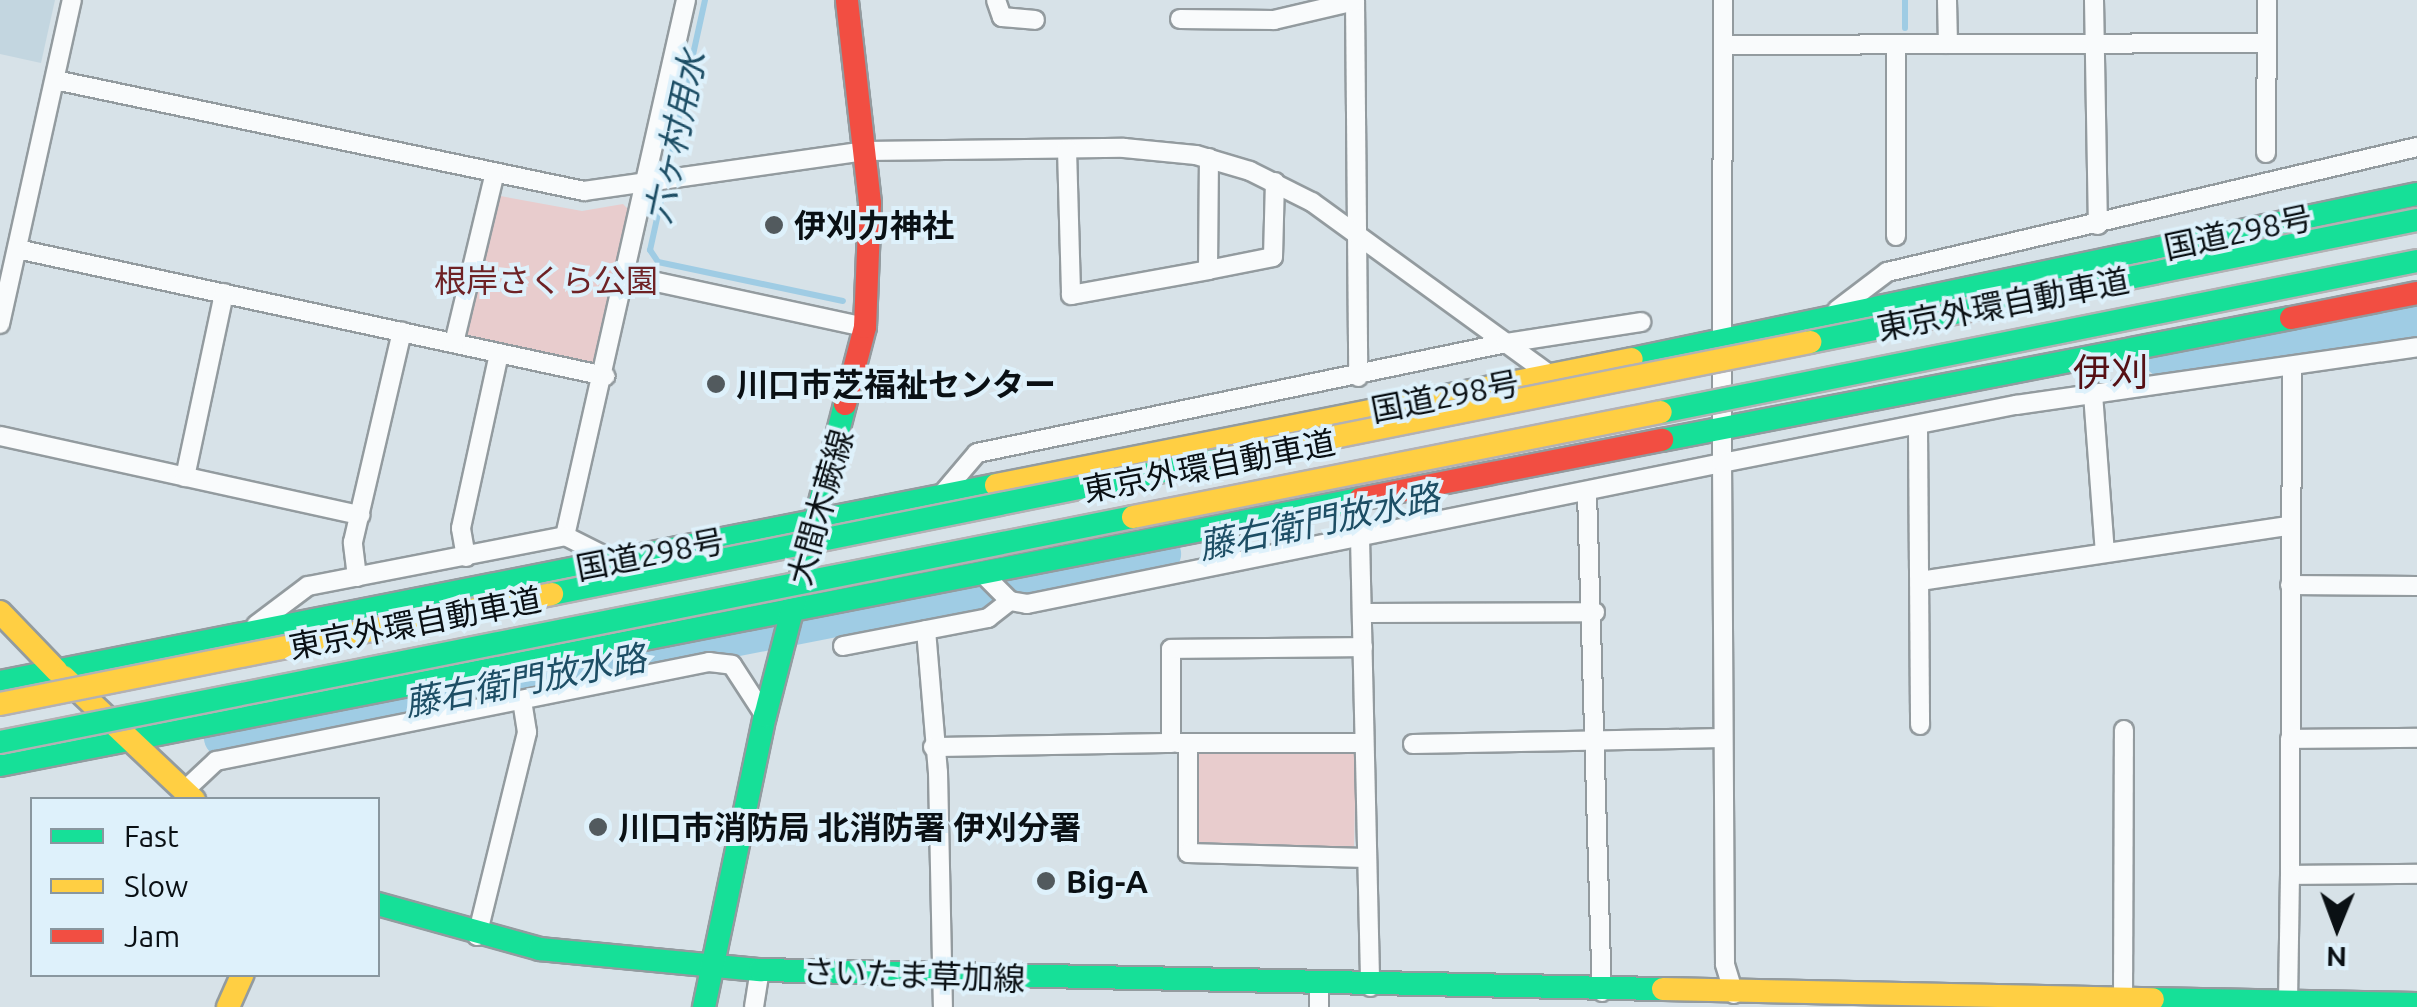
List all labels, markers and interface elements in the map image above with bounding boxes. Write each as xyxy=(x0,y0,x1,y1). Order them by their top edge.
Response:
water label: 六ヶ村用水 xyxy=(636,47,714,227)
street label: 国道298号 xyxy=(2161,198,2315,266)
place label: 伊刈力神社 xyxy=(794,206,954,244)
marker: 伊刈力神社 xyxy=(763,214,785,236)
park label: 根岸さくら公園 xyxy=(434,261,658,299)
street label: 東京外環自動車道 xyxy=(1874,261,2132,347)
district label: 伊刈 xyxy=(2073,350,2149,396)
street label: 国道298号 xyxy=(1368,363,1522,429)
place label: 川口市芝福祉センター xyxy=(736,365,1056,403)
marker: 川口市芝福祉センター xyxy=(705,373,727,395)
street label: 東京外環自動車道 xyxy=(1080,423,1338,509)
street label: 大間木蕨線 xyxy=(779,425,861,589)
water label: 藤右衛門放水路 xyxy=(1195,475,1443,567)
street label: 国道298号 xyxy=(573,521,727,587)
street label: 東京外環自動車道 xyxy=(286,580,544,666)
water label: 藤右衛門放水路 xyxy=(401,636,649,724)
legend xyxy=(30,797,380,977)
place label: 川口市消防局 北消防署 伊刈分署 xyxy=(618,808,1081,846)
marker: 川口市消防局 北消防署 伊刈分署 xyxy=(587,816,609,838)
text: Fast xyxy=(124,819,179,853)
place label: Big-A xyxy=(1066,862,1148,900)
text: Slow xyxy=(124,869,188,903)
marker: Big-A xyxy=(1035,870,1057,892)
north arrow xyxy=(2287,877,2387,977)
text: Jam xyxy=(124,919,180,953)
text: N xyxy=(2326,942,2347,973)
street label: さいたま草加線 xyxy=(801,952,1027,998)

